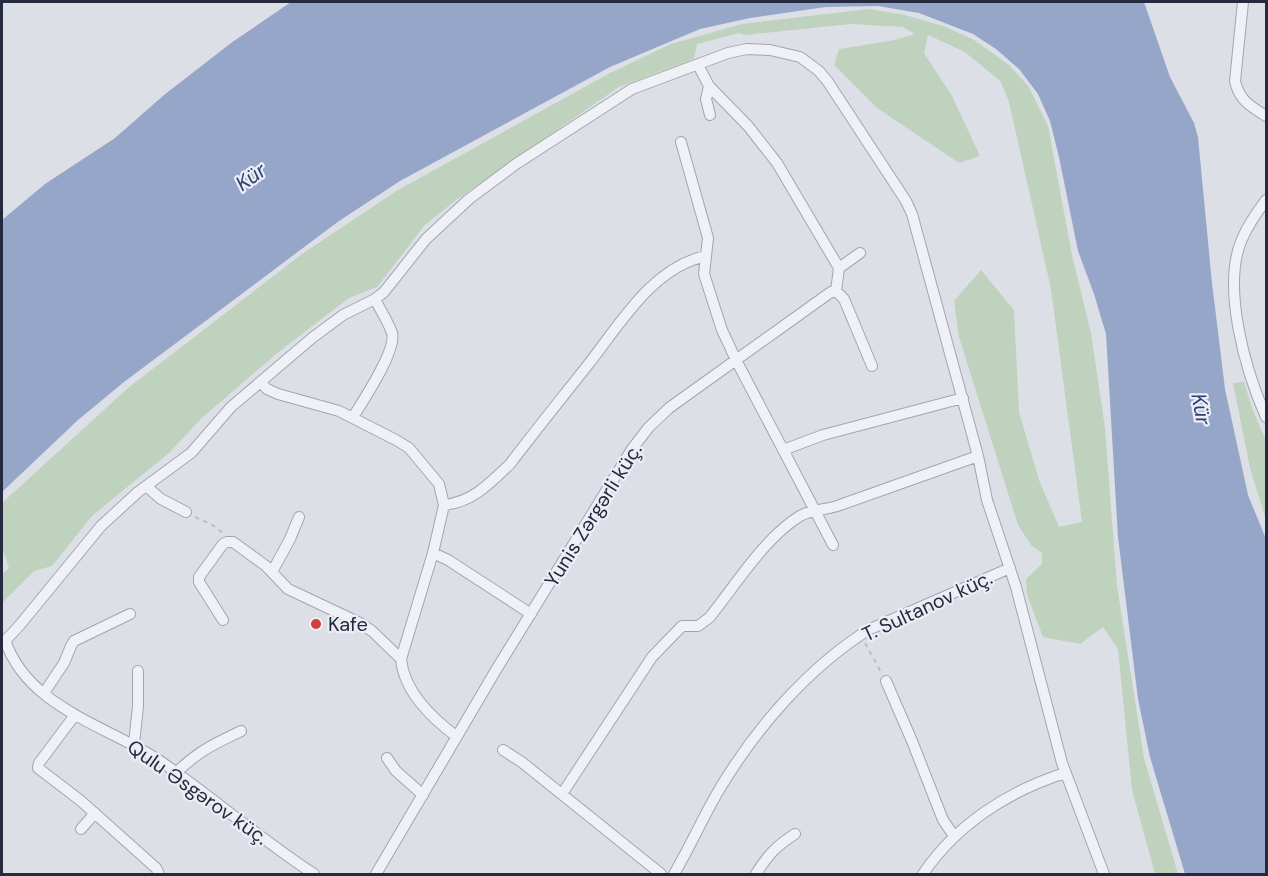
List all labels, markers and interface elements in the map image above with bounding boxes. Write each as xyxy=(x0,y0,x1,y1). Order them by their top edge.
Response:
water label: Kür xyxy=(230,156,273,198)
water label: Kür xyxy=(1184,391,1218,428)
street label: Yunis Zərgərli küç. xyxy=(538,438,648,592)
street label: T. Sultanov küç. xyxy=(858,564,996,648)
place label: Kafe xyxy=(328,611,368,637)
marker: Kafe xyxy=(309,617,323,631)
street label: Qulu Əsgərov küç. xyxy=(122,734,274,850)

